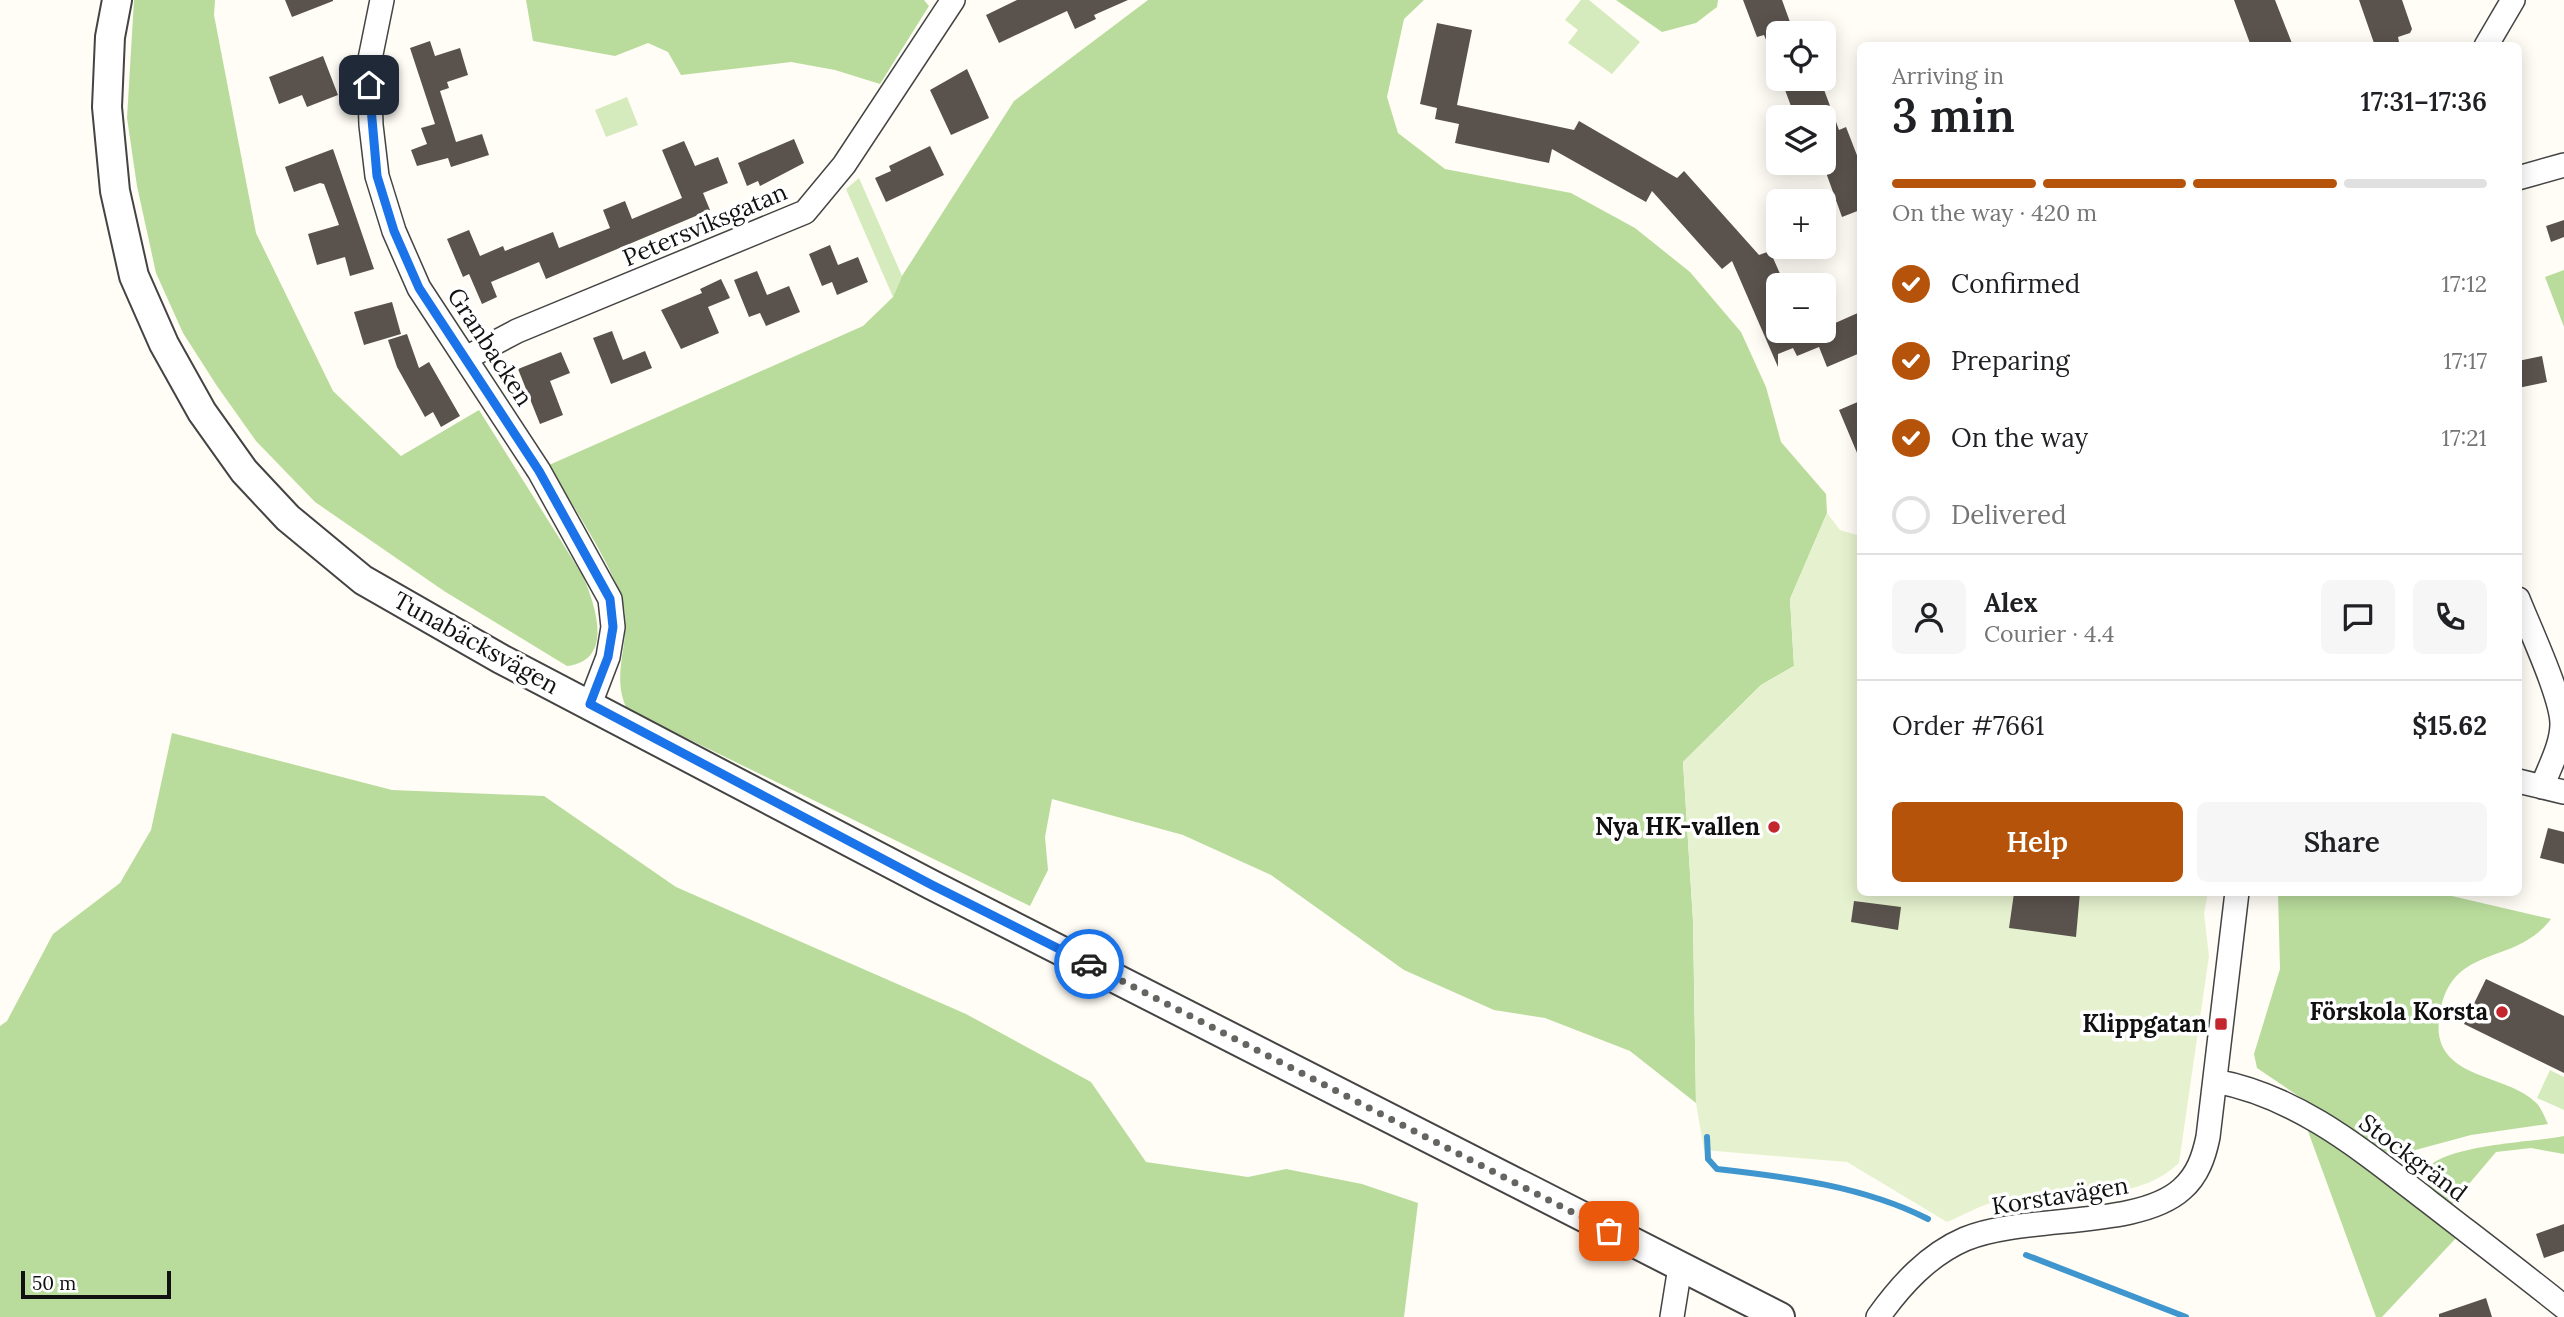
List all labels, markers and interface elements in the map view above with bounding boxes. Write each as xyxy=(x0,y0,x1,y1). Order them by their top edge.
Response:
map controls xyxy=(1766,21,1836,343)
button: locate xyxy=(1766,21,1836,91)
pin xyxy=(339,55,399,115)
text: Arriving in xyxy=(1892,61,2004,90)
icon: home xyxy=(350,66,388,104)
text: 17:31–17:36 xyxy=(2361,85,2487,118)
text: 3 min xyxy=(1892,86,2015,145)
button: layers xyxy=(1766,105,1836,175)
street label: Petersviksgatan xyxy=(618,176,792,273)
button: + xyxy=(1766,189,1836,259)
text: On the way · 420 m xyxy=(1892,198,2097,227)
icon: check xyxy=(1892,265,1930,303)
text: Confirmed xyxy=(1951,267,2080,300)
text: 17:12 xyxy=(2442,269,2487,298)
button: − xyxy=(1766,273,1836,343)
street label: Granbacken xyxy=(441,282,540,412)
icon: check xyxy=(1892,342,1930,380)
text: Preparing xyxy=(1951,344,2070,377)
text: 17:17 xyxy=(2443,346,2487,375)
icon: check xyxy=(1892,419,1930,457)
text: On the way xyxy=(1951,421,2088,454)
text: 17:21 xyxy=(2442,423,2487,452)
text: Delivered xyxy=(1951,498,2067,531)
button: person xyxy=(1892,580,1966,654)
button: chat xyxy=(2321,580,2395,654)
button: phone xyxy=(2413,580,2487,654)
street label: Tunabäcksvägen xyxy=(388,584,564,701)
text: Alex xyxy=(1984,586,2038,619)
text: Courier · 4.4 xyxy=(1984,619,2115,648)
text: Order #7661 xyxy=(1892,709,2045,742)
text: $15.62 xyxy=(2412,709,2487,742)
button: Help xyxy=(1892,802,2183,882)
button: Share xyxy=(2197,802,2487,882)
place label: Nya HK-vallen xyxy=(1595,811,1760,842)
marker: Nya HK-vallen xyxy=(1766,819,1782,835)
courier xyxy=(1054,929,1124,999)
icon: car xyxy=(1070,945,1108,983)
place label: Förskola Korsta xyxy=(2310,996,2488,1027)
marker: Förskola Korsta xyxy=(2494,1004,2510,1020)
place label: Klippgatan xyxy=(2082,1008,2207,1039)
marker: Klippgatan xyxy=(2213,1016,2229,1032)
street label: Stockgränd xyxy=(2353,1107,2473,1208)
street label: Korstavägen xyxy=(1989,1169,2130,1222)
pin xyxy=(1579,1201,1639,1261)
icon: bag xyxy=(1590,1212,1628,1250)
scale bar xyxy=(21,1268,172,1300)
text: 50 m xyxy=(32,1271,76,1295)

